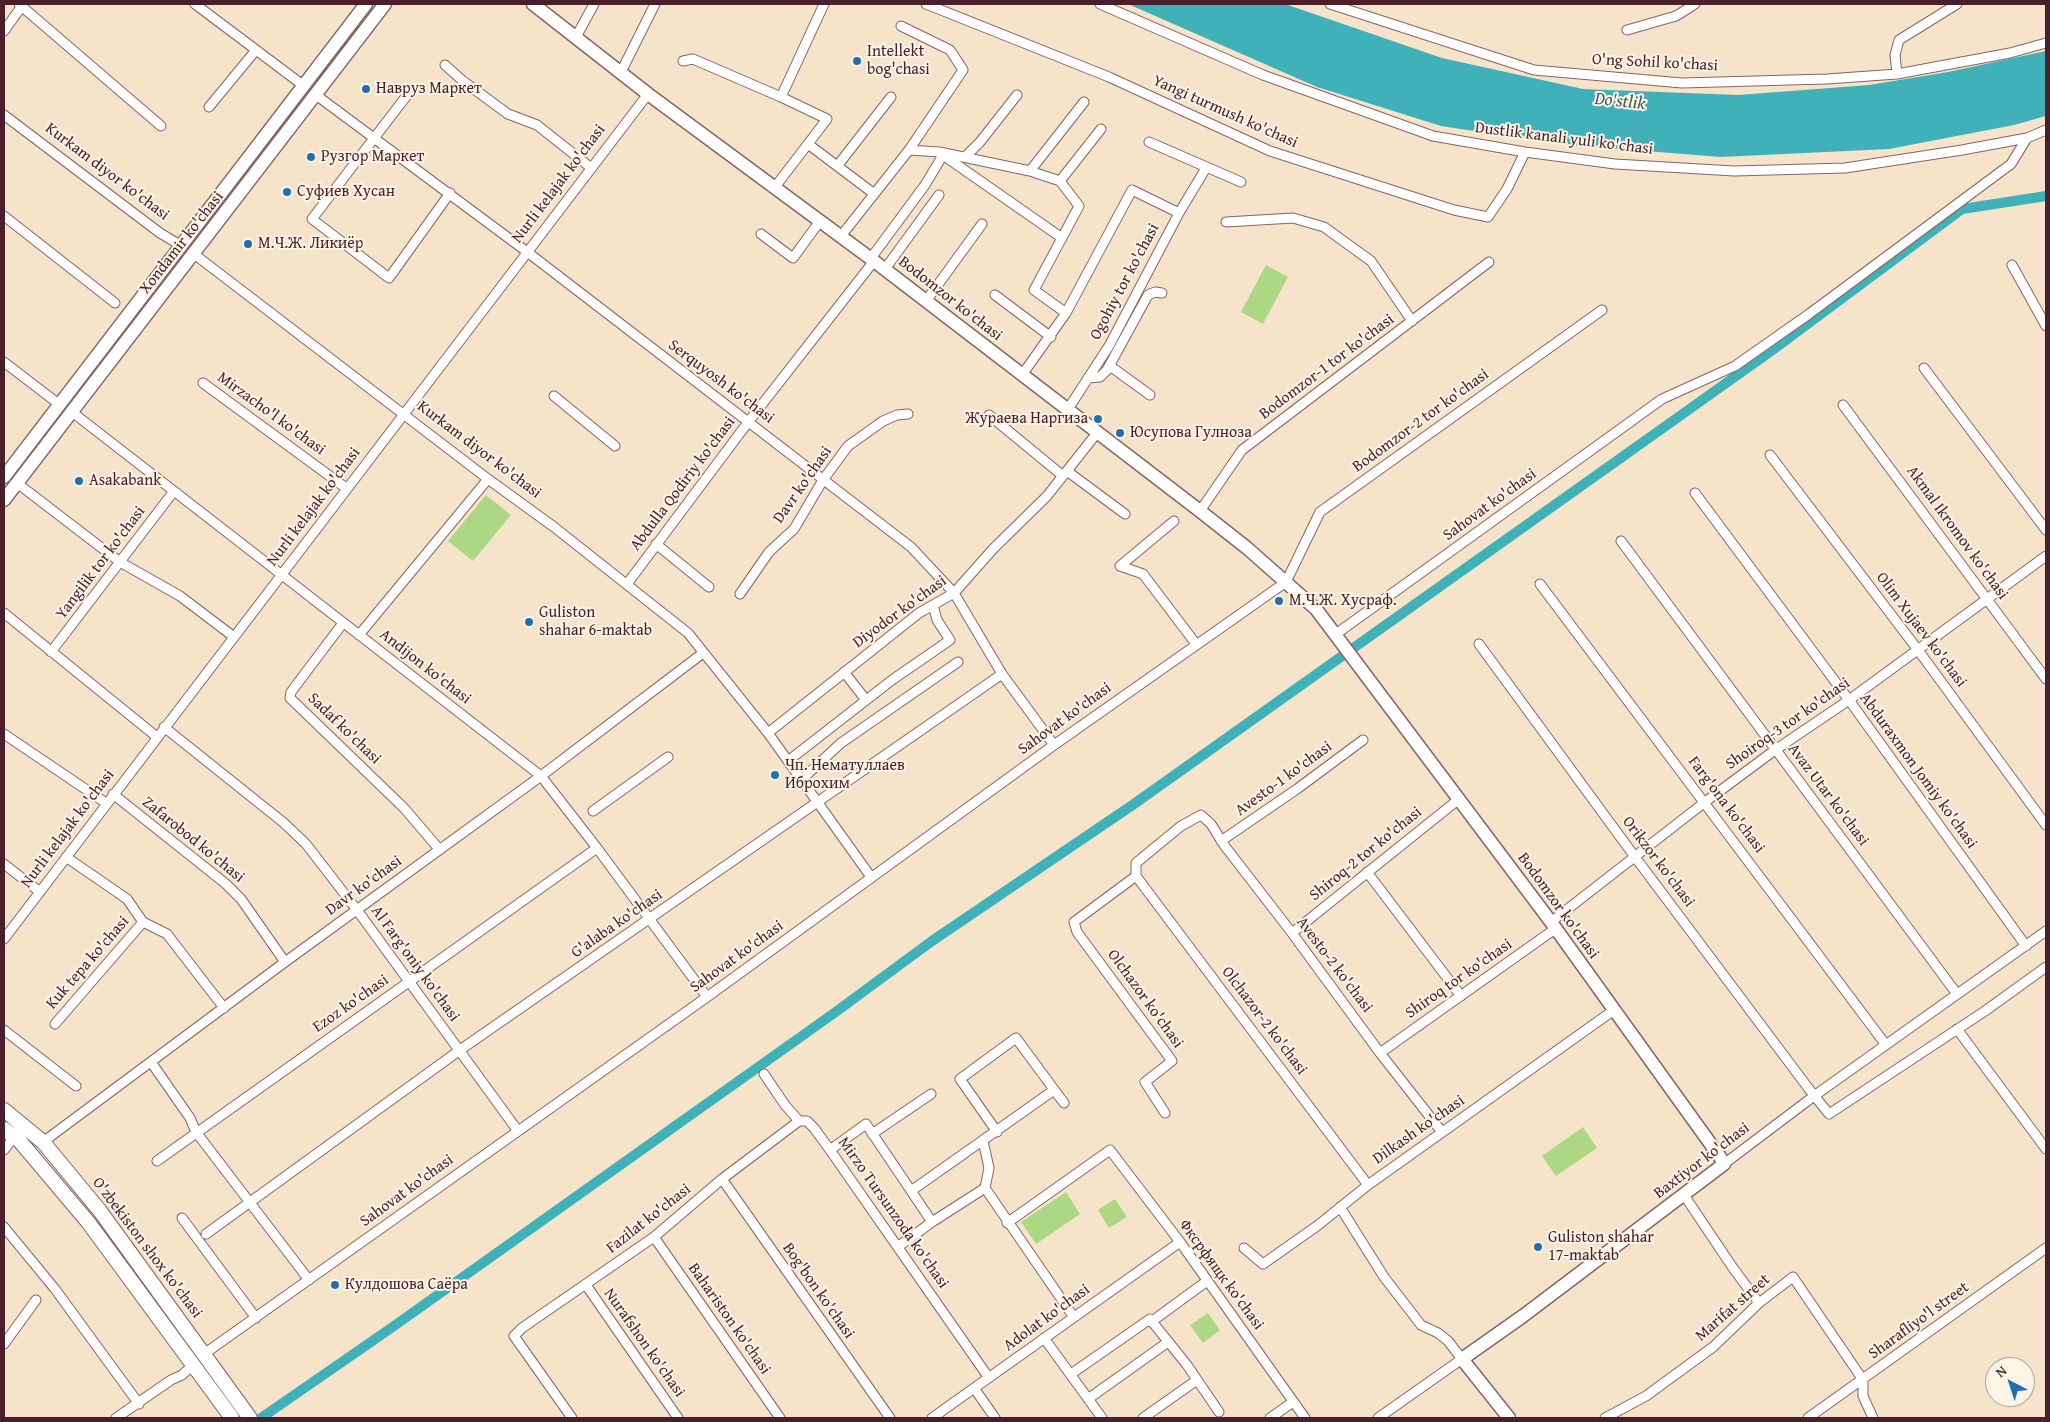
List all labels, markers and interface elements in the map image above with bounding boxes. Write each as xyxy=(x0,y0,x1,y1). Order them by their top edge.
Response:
place label: Intellekt bog'chasi xyxy=(867,42,930,80)
street label: O'ng Sohil ko'chasi xyxy=(1592,50,1718,76)
marker: Intellekt bog'chasi xyxy=(851,55,863,67)
street label: Yangi turmush ko'chasi xyxy=(1149,71,1301,153)
place label: Навруз Маркет xyxy=(376,79,482,99)
marker: Навруз Маркет xyxy=(360,83,372,95)
water label: Do'stlik xyxy=(1593,89,1647,115)
street label: Kurkam diyor ko'chasi xyxy=(41,119,173,225)
street label: Dustlik kanali yuli ko'chasi xyxy=(1474,119,1654,159)
street label: Nurli kelajak ko'chasi xyxy=(508,121,610,247)
place label: Рузгор Маркет xyxy=(321,147,424,167)
marker: Рузгор Маркет xyxy=(305,151,317,163)
place label: Суфиев Хусан xyxy=(297,182,395,202)
marker: Суфиев Хусан xyxy=(281,186,293,198)
street label: Xondamir ko'chasi xyxy=(136,188,228,298)
street label: Ogohiy tor ko'chasi xyxy=(1086,221,1164,343)
place label: М.Ч.Ж. Ликиёр xyxy=(258,234,363,254)
marker: М.Ч.Ж. Ликиёр xyxy=(242,238,254,250)
street label: Bodomzor ko'chasi xyxy=(894,252,1006,346)
street label: Bodomzor-1 tor ko'chasi xyxy=(1256,310,1398,424)
street label: Serquyosh ko'chasi xyxy=(664,336,778,428)
street label: Bodomzor-2 tor ko'chasi xyxy=(1349,365,1493,477)
street label: Mirzacho'l ko'chasi xyxy=(213,368,329,460)
street label: Kurkam diyor ko'chasi xyxy=(413,397,545,503)
place label: Жураева Наргиза xyxy=(965,409,1088,429)
street label: Abdulla Qodiriy ko'chasi xyxy=(626,413,740,555)
marker: Жураева Наргиза xyxy=(1092,413,1104,425)
place label: Юсупова Гулноза xyxy=(1130,423,1252,443)
marker: Юсупова Гулноза xyxy=(1114,427,1126,439)
street label: Davr ko'chasi xyxy=(769,443,837,527)
street label: Nurli kelajak ko'chasi xyxy=(263,444,365,570)
street label: Akmal Ikromov ko'chasi xyxy=(1902,462,2012,604)
street label: Sahovat ko'chasi xyxy=(1439,465,1541,545)
place label: Asakabank xyxy=(89,471,161,491)
marker: Asakabank xyxy=(73,475,85,487)
street label: Yangilik tor ko'chasi xyxy=(52,503,150,623)
street label: Olim Xujaev ko'chasi xyxy=(1871,569,1971,691)
street label: Diyodor ko'chasi xyxy=(849,572,951,652)
place label: М.Ч.Ж. Хусраф. xyxy=(1289,591,1397,611)
marker: М.Ч.Ж. Хусраф. xyxy=(1273,595,1285,607)
place label: Guliston shahar 6-maktab xyxy=(539,603,652,641)
marker: Guliston shahar 6-maktab xyxy=(523,616,535,628)
street label: Andijon ko'chasi xyxy=(375,625,475,709)
street label: Shoiroq-3 tor ko'chasi xyxy=(1722,674,1854,774)
street label: Sahovat ko'chasi xyxy=(1014,679,1116,759)
street label: Sadaf ko'chasi xyxy=(303,689,385,769)
street label: Abduraxmon Jomiy ko'chasi xyxy=(1855,689,1981,853)
street label: Avesto-1 ko'chasi xyxy=(1232,737,1336,821)
street label: Avaz Utar ko'chasi xyxy=(1783,740,1873,850)
street label: Farg'ona ko'chasi xyxy=(1683,753,1769,857)
place label: Чп. Нематуллаев Иброхим xyxy=(785,756,905,794)
street label: Nurli kelajak ko'chasi xyxy=(17,766,119,892)
marker: Чп. Нематуллаев Иброхим xyxy=(769,769,781,781)
street label: Zafarobod ko'chasi xyxy=(138,793,248,887)
street label: Shiroq-2 tor ko'chasi xyxy=(1306,803,1426,905)
street label: Orikzor ko'chasi xyxy=(1618,813,1698,911)
street label: Bodomzor ko'chasi xyxy=(1513,849,1603,963)
street label: Davr ko'chasi xyxy=(322,852,406,920)
street label: G'alaba ko'chasi xyxy=(568,885,666,963)
street label: Al Farg'oniy ko'chasi xyxy=(367,902,463,1026)
street label: Kuk tepa ko'chasi xyxy=(42,913,134,1013)
street label: Avesto-2 ko'chasi xyxy=(1292,913,1376,1017)
street label: Sahovat ko'chasi xyxy=(686,917,788,997)
street label: Shiroq tor ko'chasi xyxy=(1402,935,1516,1023)
street label: Olchazor ko'chasi xyxy=(1103,946,1187,1052)
street label: Olchazor-2 ko'chasi xyxy=(1217,963,1311,1079)
street label: Ezoz ko'chasi xyxy=(309,971,393,1037)
street label: Dilkash ko'chasi xyxy=(1369,1091,1469,1169)
street label: Baxtiyor ko'chasi xyxy=(1650,1119,1754,1203)
street label: Mirzo Tursunzoda ko'chasi xyxy=(833,1134,953,1292)
street label: Sahovat ko'chasi xyxy=(356,1151,458,1231)
street label: O'zbekiston shox ko'chasi xyxy=(88,1174,206,1322)
street label: Fazilat ko'chasi xyxy=(603,1180,695,1258)
street label: Фксрфящк ko'chasi xyxy=(1174,1216,1268,1334)
place label: Guliston shahar 17-maktab xyxy=(1548,1228,1654,1266)
street label: Bog'bon ko'chasi xyxy=(778,1239,858,1343)
marker: Guliston shahar 17-maktab xyxy=(1532,1241,1544,1253)
street label: Bahariston ko'chasi xyxy=(683,1260,775,1378)
street label: Marifat street xyxy=(1692,1270,1774,1346)
place label: Кулдошова Саёра xyxy=(345,1275,468,1295)
street label: Sharafliyo'l street xyxy=(1865,1278,1973,1364)
marker: Кулдошова Саёра xyxy=(329,1279,341,1291)
street label: Adolat ko'chasi xyxy=(1000,1280,1094,1356)
street label: Nurafshon ko'chasi xyxy=(599,1285,689,1401)
north arrow xyxy=(1985,1357,2035,1407)
text: N xyxy=(1991,1361,2011,1382)

